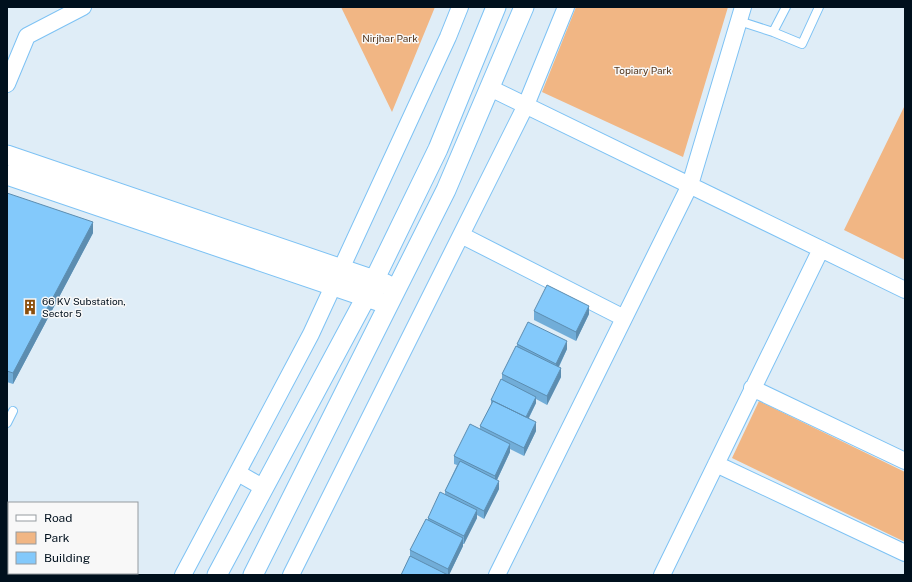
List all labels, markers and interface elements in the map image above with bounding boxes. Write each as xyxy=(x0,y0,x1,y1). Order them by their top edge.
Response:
park label: Nirjhar Park xyxy=(362,32,418,44)
park label: Topiary Park xyxy=(614,64,672,76)
place label: 66 KV Substation, Sector 5 xyxy=(42,295,126,319)
building icon: 66 KV Substation, Sector 5 xyxy=(21,298,39,316)
legend xyxy=(8,502,138,574)
text: Road xyxy=(44,511,72,525)
text: Park xyxy=(44,531,70,545)
text: Building xyxy=(44,551,90,565)

